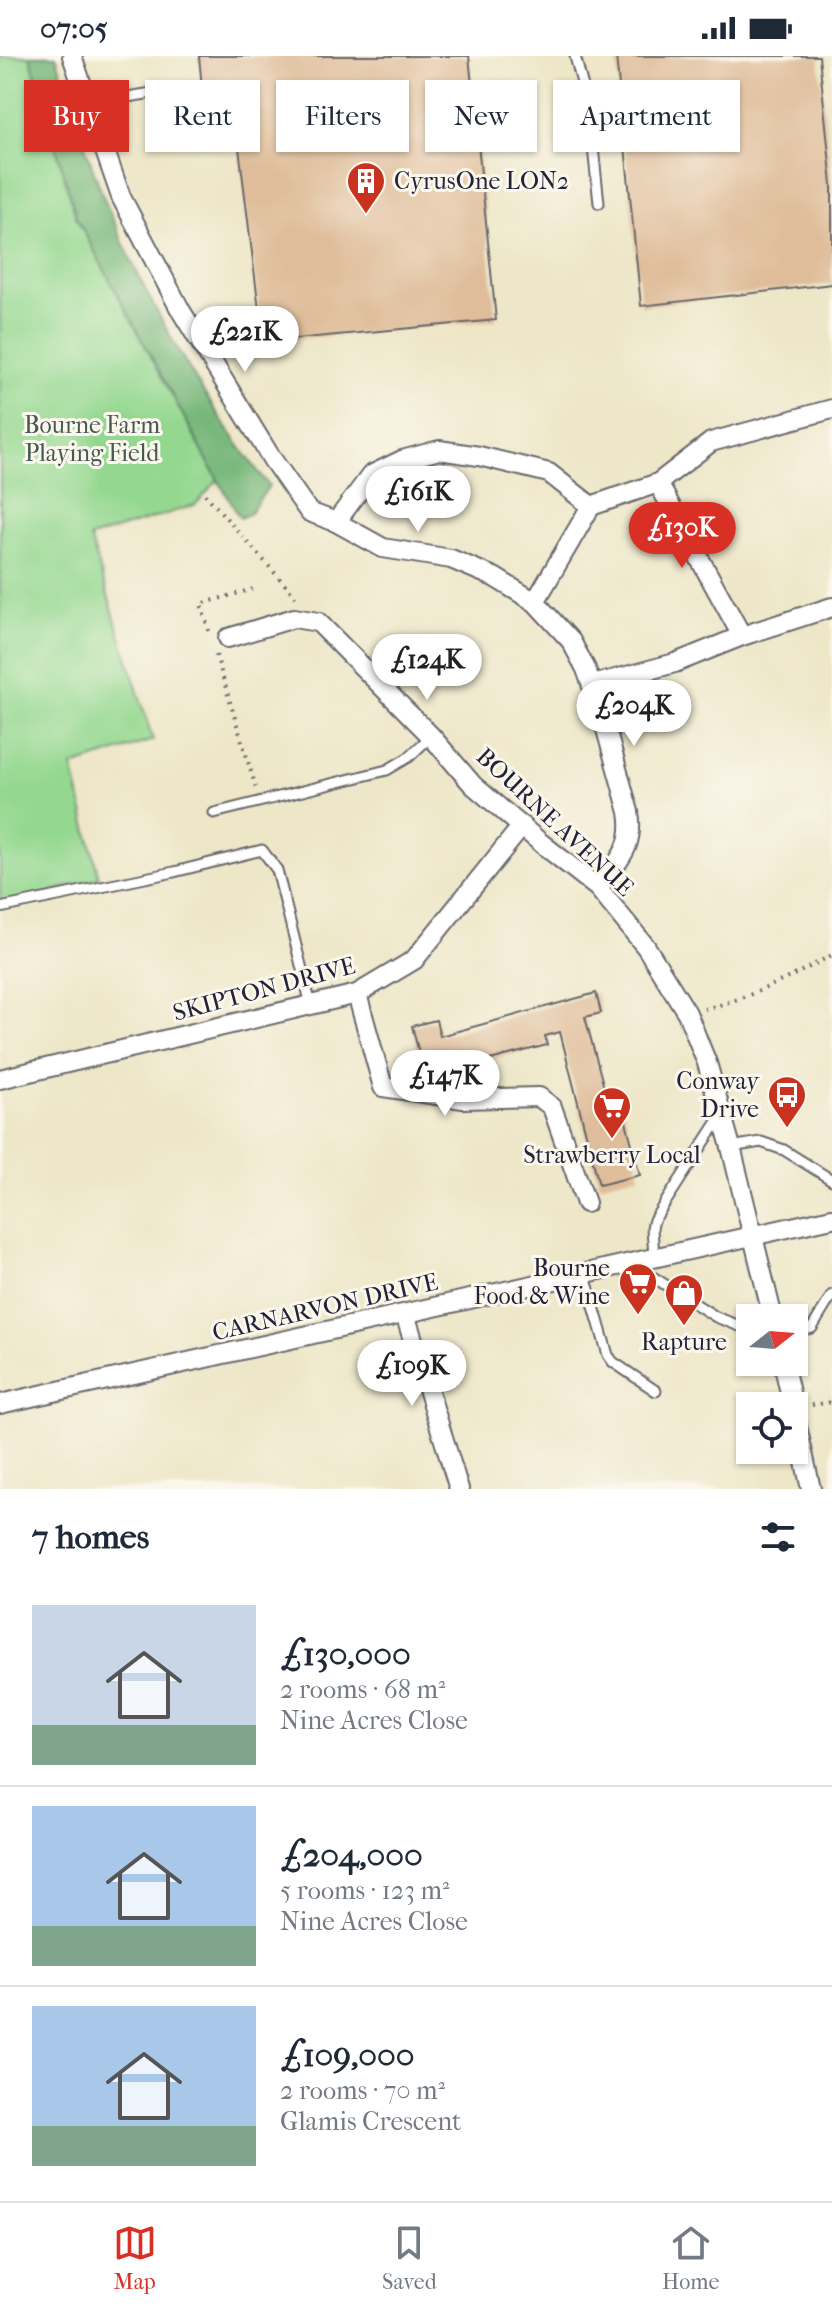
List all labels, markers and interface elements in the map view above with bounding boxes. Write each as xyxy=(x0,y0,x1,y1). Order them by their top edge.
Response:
text: 07:05 xyxy=(40,11,108,46)
chip: Buy xyxy=(24,80,129,152)
chip: Rent xyxy=(145,80,260,152)
chip: Filters xyxy=(276,80,409,152)
chip: New xyxy=(425,80,537,152)
chip: Apartment xyxy=(553,80,740,152)
building icon: CyrusOne LON2 xyxy=(345,160,387,215)
place label: CyrusOne LON2 xyxy=(394,167,569,195)
pin: £221K xyxy=(189,306,301,374)
text: £221K xyxy=(209,316,281,347)
park label: Bourne Farm Playing Field xyxy=(24,411,160,467)
pin: £161K xyxy=(362,466,474,534)
text: £161K xyxy=(384,476,452,507)
pin: £130K xyxy=(626,502,738,570)
text: £130K xyxy=(647,512,717,543)
pin: £124K xyxy=(371,634,483,702)
text: £124K xyxy=(390,644,464,675)
pin: £204K xyxy=(578,680,690,748)
text: £204K xyxy=(594,690,674,721)
street label: BOURNE AVENUE xyxy=(471,742,639,902)
street label: SKIPTON DRIVE xyxy=(170,951,358,1027)
pin: £147K xyxy=(389,1050,501,1118)
text: £147K xyxy=(409,1060,481,1091)
place label: Conway Drive xyxy=(676,1067,760,1123)
bus stop icon: Conway Drive xyxy=(766,1074,808,1129)
supermarket icon: Strawberry Local xyxy=(591,1085,633,1140)
place label: Strawberry Local xyxy=(523,1141,701,1169)
place label: Bourne Food & Wine xyxy=(474,1254,610,1310)
supermarket icon: Bourne Food & Wine xyxy=(617,1261,659,1316)
street label: CARNARVON DRIVE xyxy=(209,1267,441,1347)
shop icon: Rapture xyxy=(663,1272,705,1327)
north arrow xyxy=(736,1304,808,1376)
map controls xyxy=(736,1304,808,1464)
place label: Rapture xyxy=(641,1328,727,1356)
pin: £109K xyxy=(356,1340,468,1408)
text: £109K xyxy=(375,1350,449,1381)
button: locate xyxy=(736,1392,808,1464)
icon: filters xyxy=(756,1515,800,1559)
text: 7 homes xyxy=(32,1517,149,1557)
text: £130,000 xyxy=(280,1634,411,1674)
icon: home xyxy=(96,1637,192,1733)
text: 2 rooms · 68 m² xyxy=(280,1674,445,1705)
text: Nine Acres Close xyxy=(280,1705,468,1736)
text: £204,000 xyxy=(280,1835,423,1875)
icon: home xyxy=(96,1838,192,1934)
text: 5 rooms · 123 m² xyxy=(280,1875,449,1906)
text: Nine Acres Close xyxy=(280,1906,468,1937)
text: £109,000 xyxy=(280,2035,415,2075)
icon: home xyxy=(96,2038,192,2134)
text: 2 rooms · 70 m² xyxy=(280,2075,445,2106)
text: Glamis Crescent xyxy=(280,2106,461,2137)
tab: Map xyxy=(113,2221,157,2295)
tab: Saved xyxy=(382,2221,437,2295)
tab: Home xyxy=(662,2221,719,2295)

